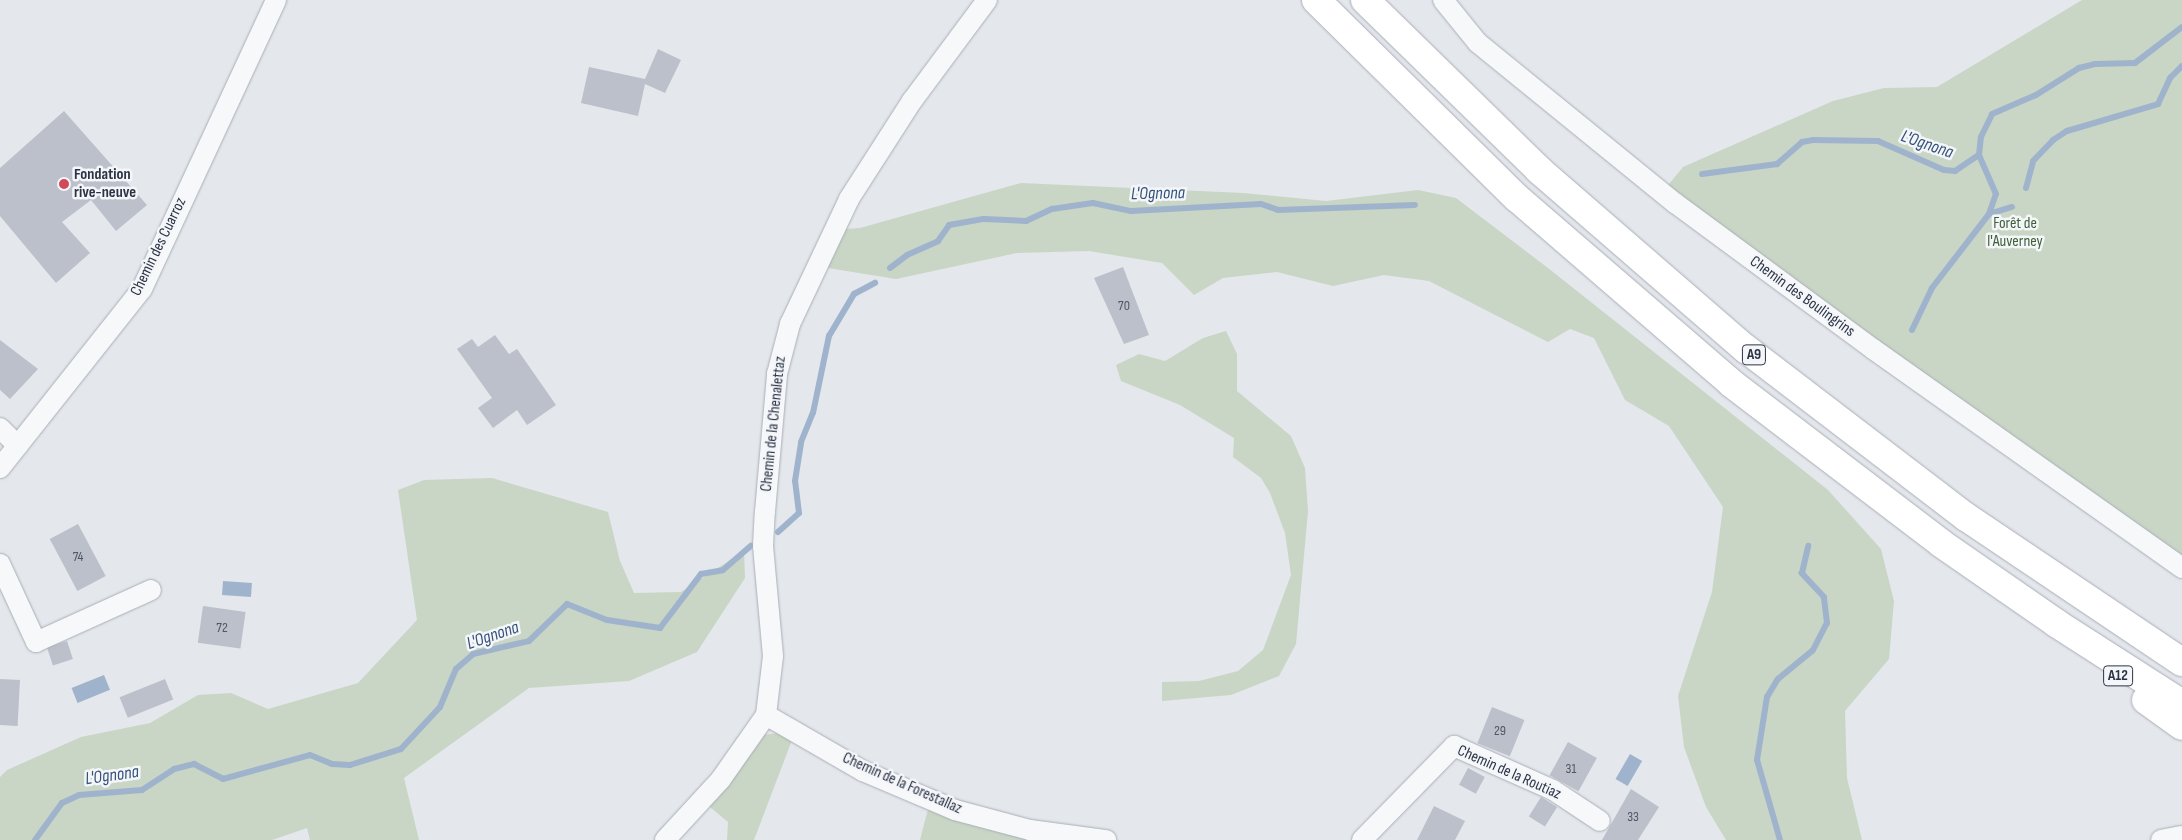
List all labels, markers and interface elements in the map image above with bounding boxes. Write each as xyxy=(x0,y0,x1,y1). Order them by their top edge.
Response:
water label: L'Ognona xyxy=(1898,126,1956,164)
place label: Fondation rive-neuve xyxy=(74,165,136,203)
marker: Fondation rive-neuve xyxy=(58,178,70,190)
water label: L'Ognona xyxy=(1131,183,1185,205)
street label: Chemin des Cuarroz xyxy=(127,195,191,299)
park label: Forêt de l'Auverney xyxy=(1987,214,2043,252)
street label: Chemin des Boulingrins xyxy=(1746,252,1858,342)
house number: 70 xyxy=(1118,298,1130,314)
road number: A9 xyxy=(1742,342,1766,368)
street label: Chemin de la Chenalettaz xyxy=(757,355,791,493)
house number: 74 xyxy=(73,549,83,565)
water label: L'Ognona xyxy=(464,617,522,655)
house number: 72 xyxy=(216,620,228,636)
road number: A12 xyxy=(2103,664,2133,688)
house number: 29 xyxy=(1494,723,1506,739)
street label: Chemin de la Routiaz xyxy=(1454,742,1564,804)
street label: Chemin de la Forestallaz xyxy=(839,749,965,819)
house number: 31 xyxy=(1566,761,1576,777)
water label: L'Ognona xyxy=(84,762,140,790)
house number: 33 xyxy=(1627,809,1639,825)

